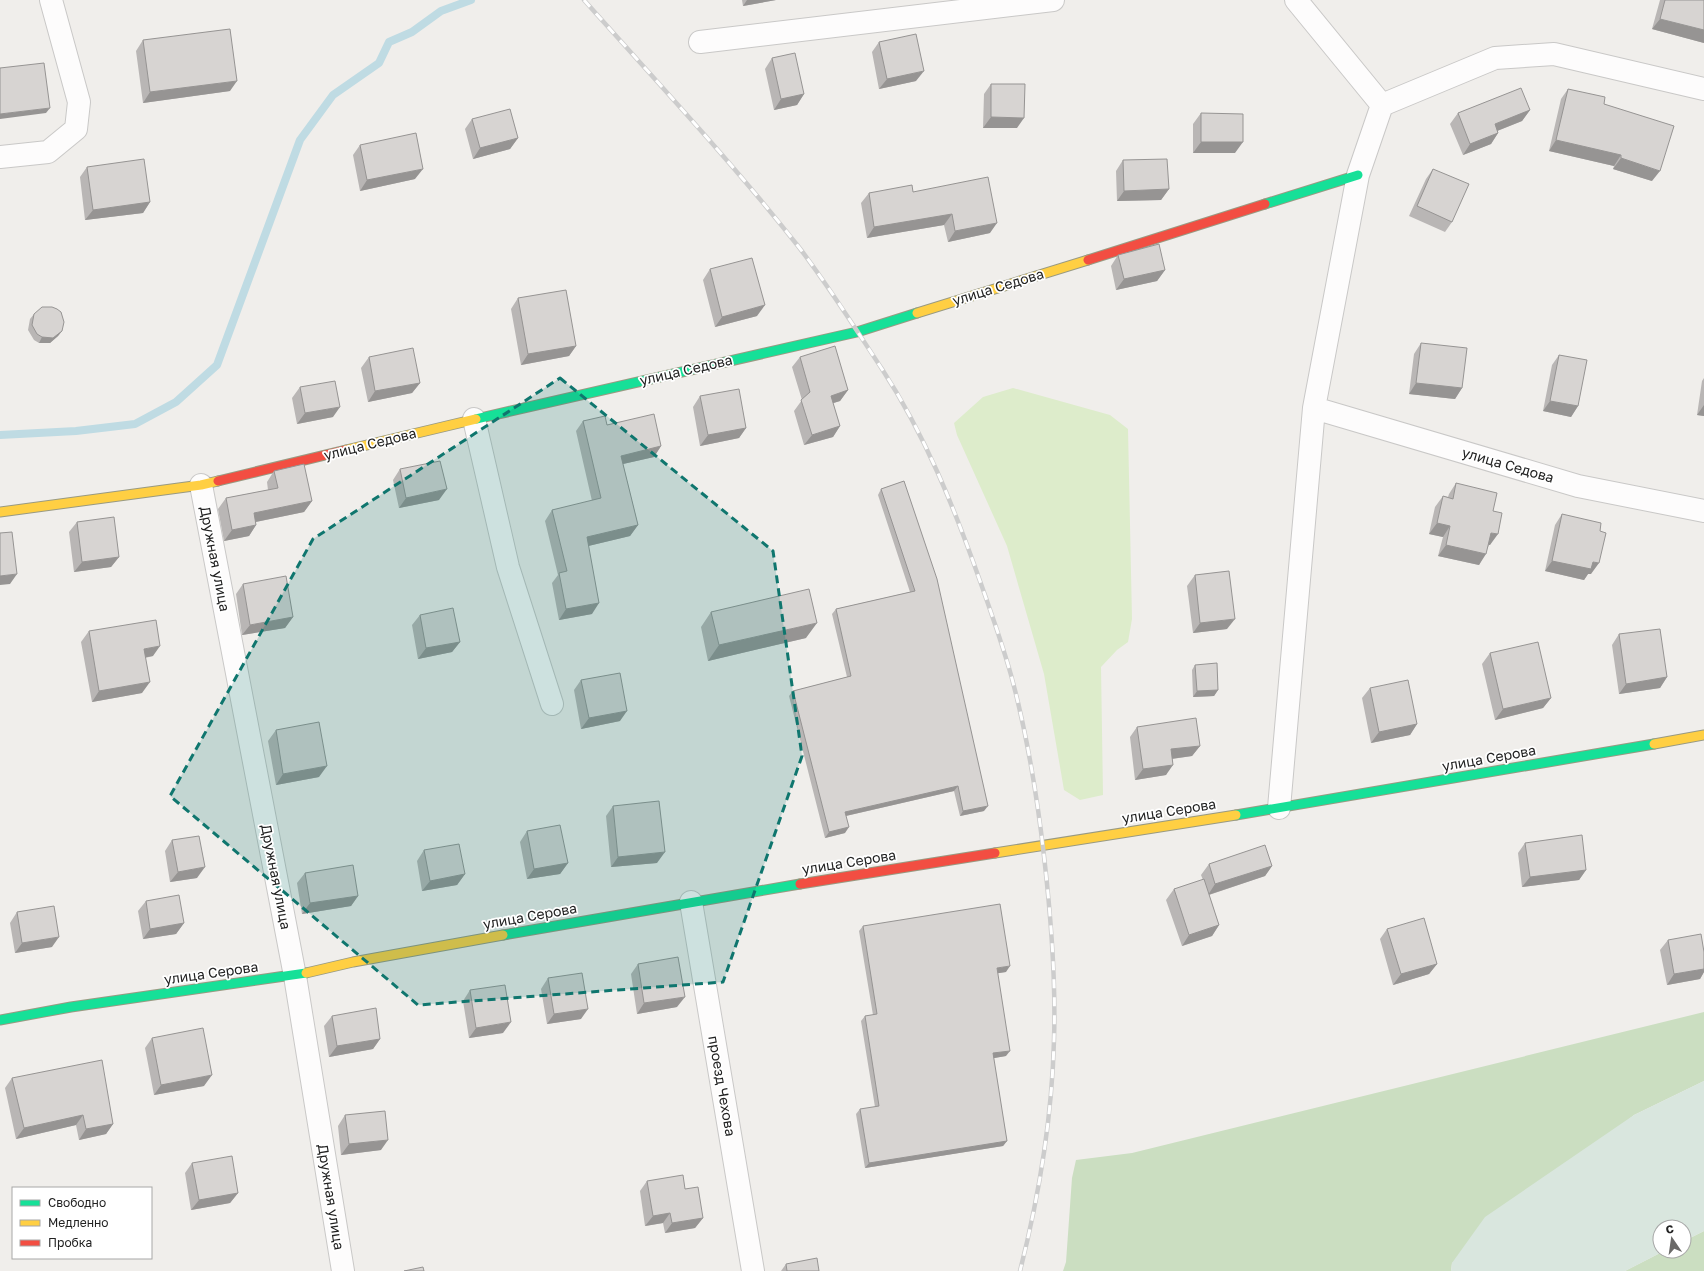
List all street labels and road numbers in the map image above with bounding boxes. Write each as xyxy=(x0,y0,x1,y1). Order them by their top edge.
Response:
street label: улица Седова xyxy=(950,265,1046,308)
street label: улица Седова xyxy=(638,351,734,388)
street label: улица Седова xyxy=(322,424,418,463)
street label: улица Седова xyxy=(1460,443,1556,486)
street label: Дружная улица xyxy=(197,505,234,613)
street label: улица Серова xyxy=(1441,741,1537,774)
street label: улица Серова xyxy=(1121,795,1217,826)
street label: Дружная улица xyxy=(258,823,295,931)
street label: улица Серова xyxy=(801,846,897,877)
street label: улица Серова xyxy=(482,899,578,932)
street label: улица Серова xyxy=(163,957,259,988)
street label: проезд Чехова xyxy=(705,1034,740,1137)
street label: Дружная улица xyxy=(315,1143,348,1251)

